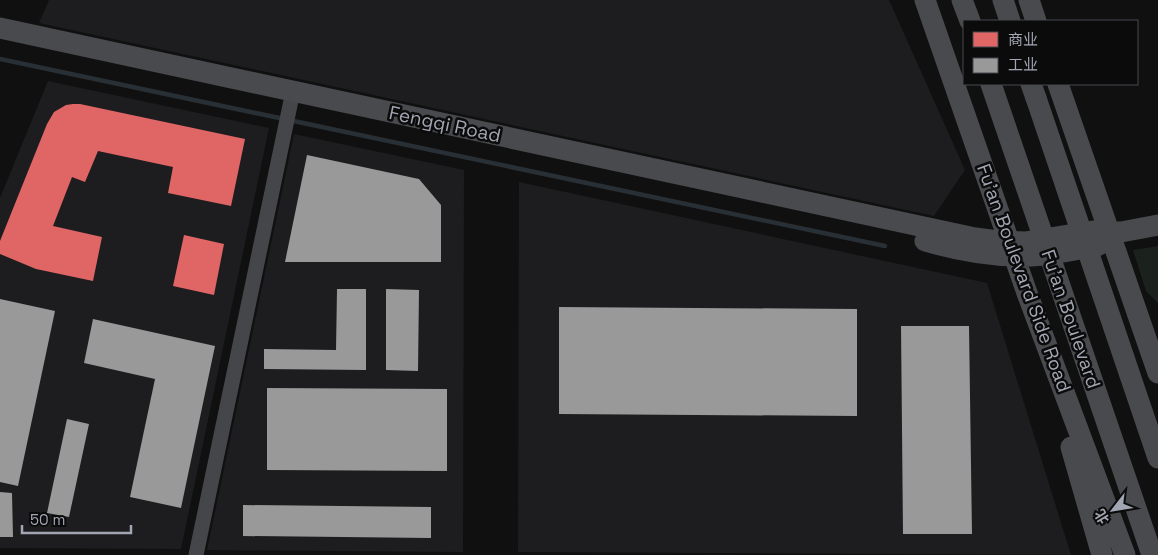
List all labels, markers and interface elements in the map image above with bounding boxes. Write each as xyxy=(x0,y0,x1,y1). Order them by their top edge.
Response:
legend xyxy=(963,20,1138,85)
text: 商业 xyxy=(1008,30,1038,49)
text: 工业 xyxy=(1008,55,1038,74)
street label: Fengqi Road xyxy=(387,100,503,148)
street label: Fu'an Boulevard Side Road xyxy=(972,161,1076,395)
street label: Fu'an Boulevard xyxy=(1037,247,1105,391)
north arrow xyxy=(1088,485,1138,535)
scale bar xyxy=(22,502,131,534)
text: 北 xyxy=(1091,506,1113,527)
text: 50 m xyxy=(30,510,65,529)

